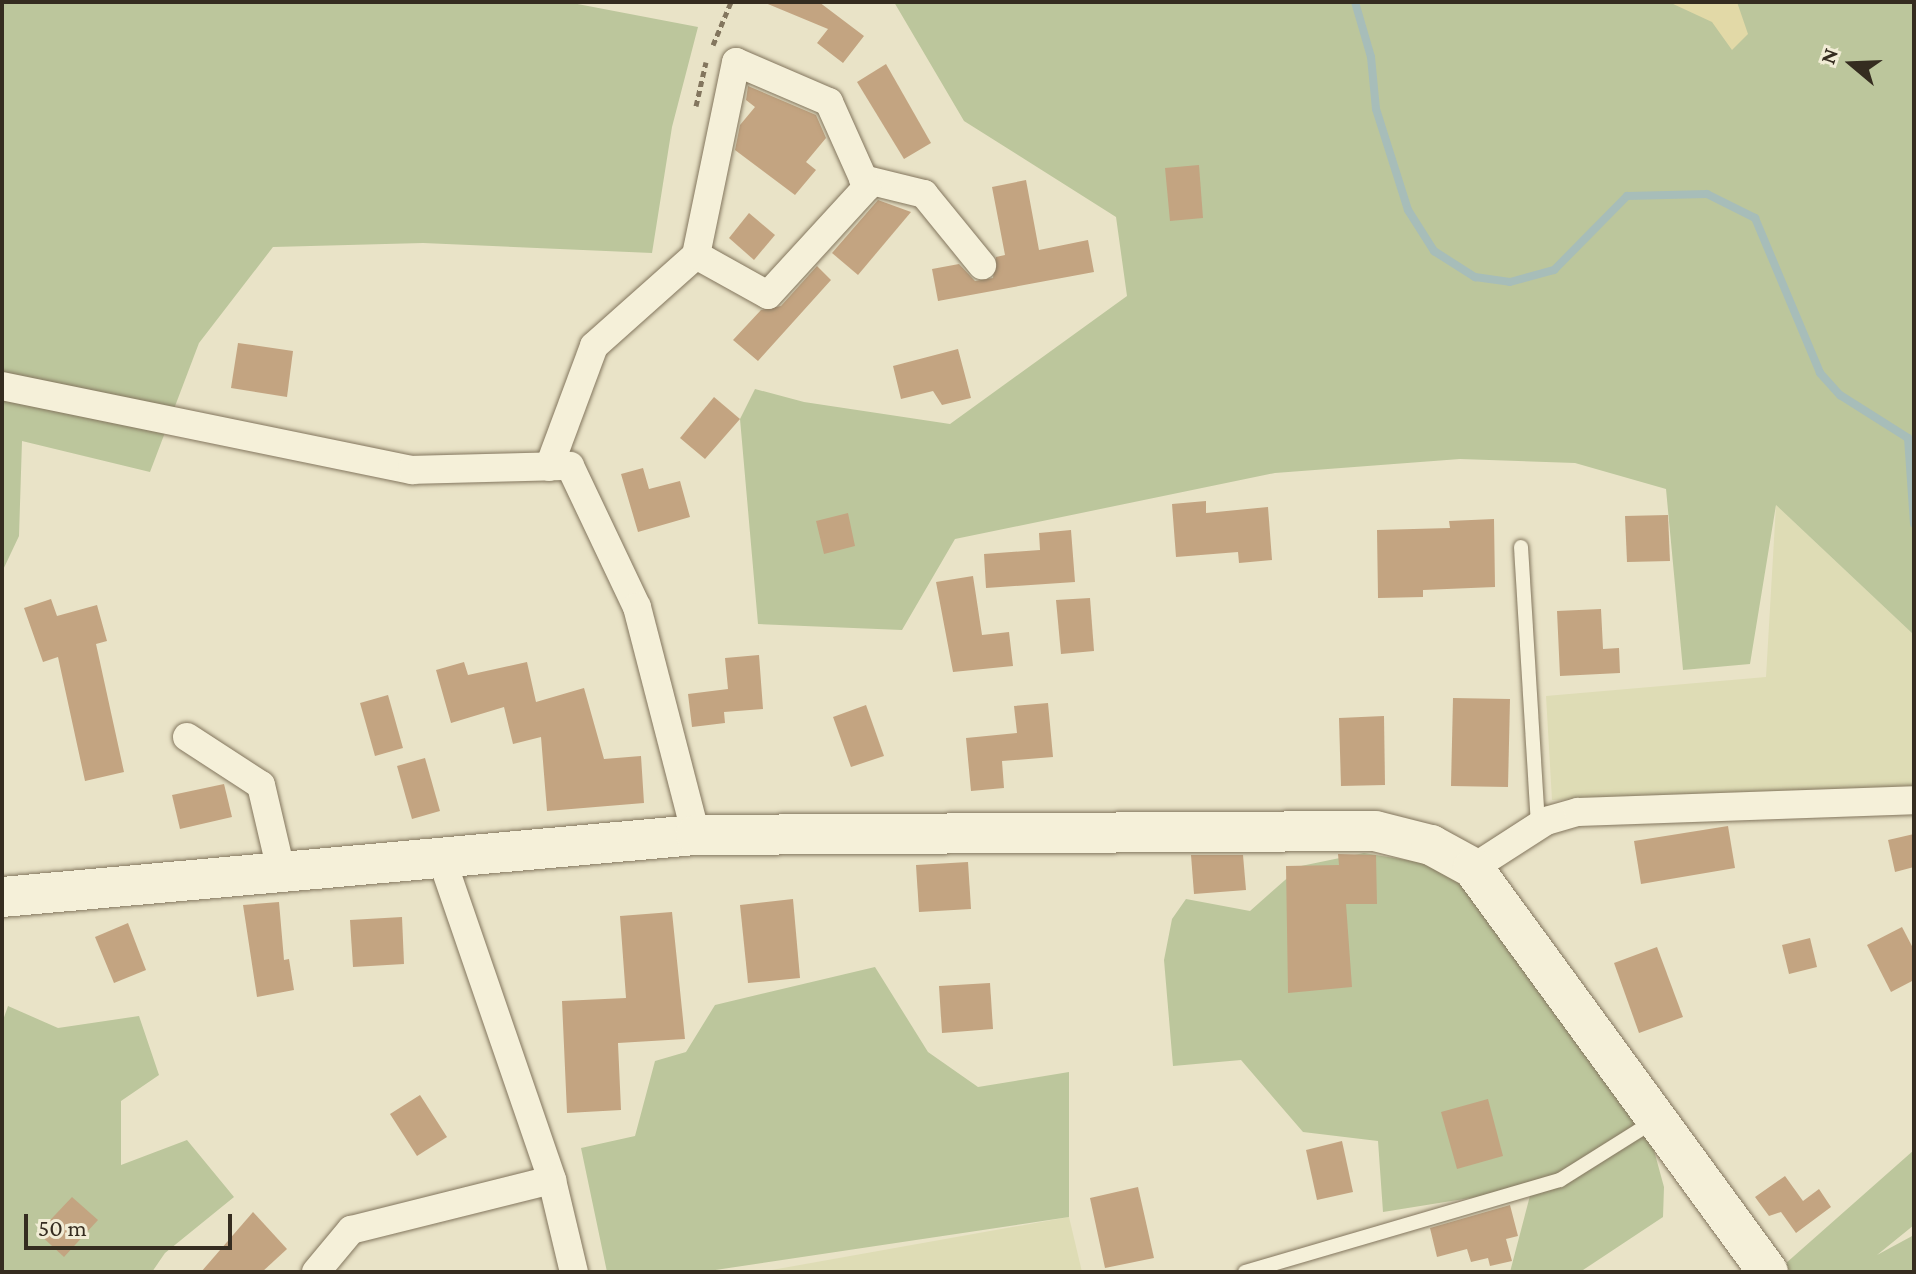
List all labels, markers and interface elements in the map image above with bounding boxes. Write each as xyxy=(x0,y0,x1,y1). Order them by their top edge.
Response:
north arrow xyxy=(1812,24,1892,104)
text: N xyxy=(1815,45,1843,67)
scale bar xyxy=(28,1198,236,1248)
text: 50 m xyxy=(38,1214,87,1241)

